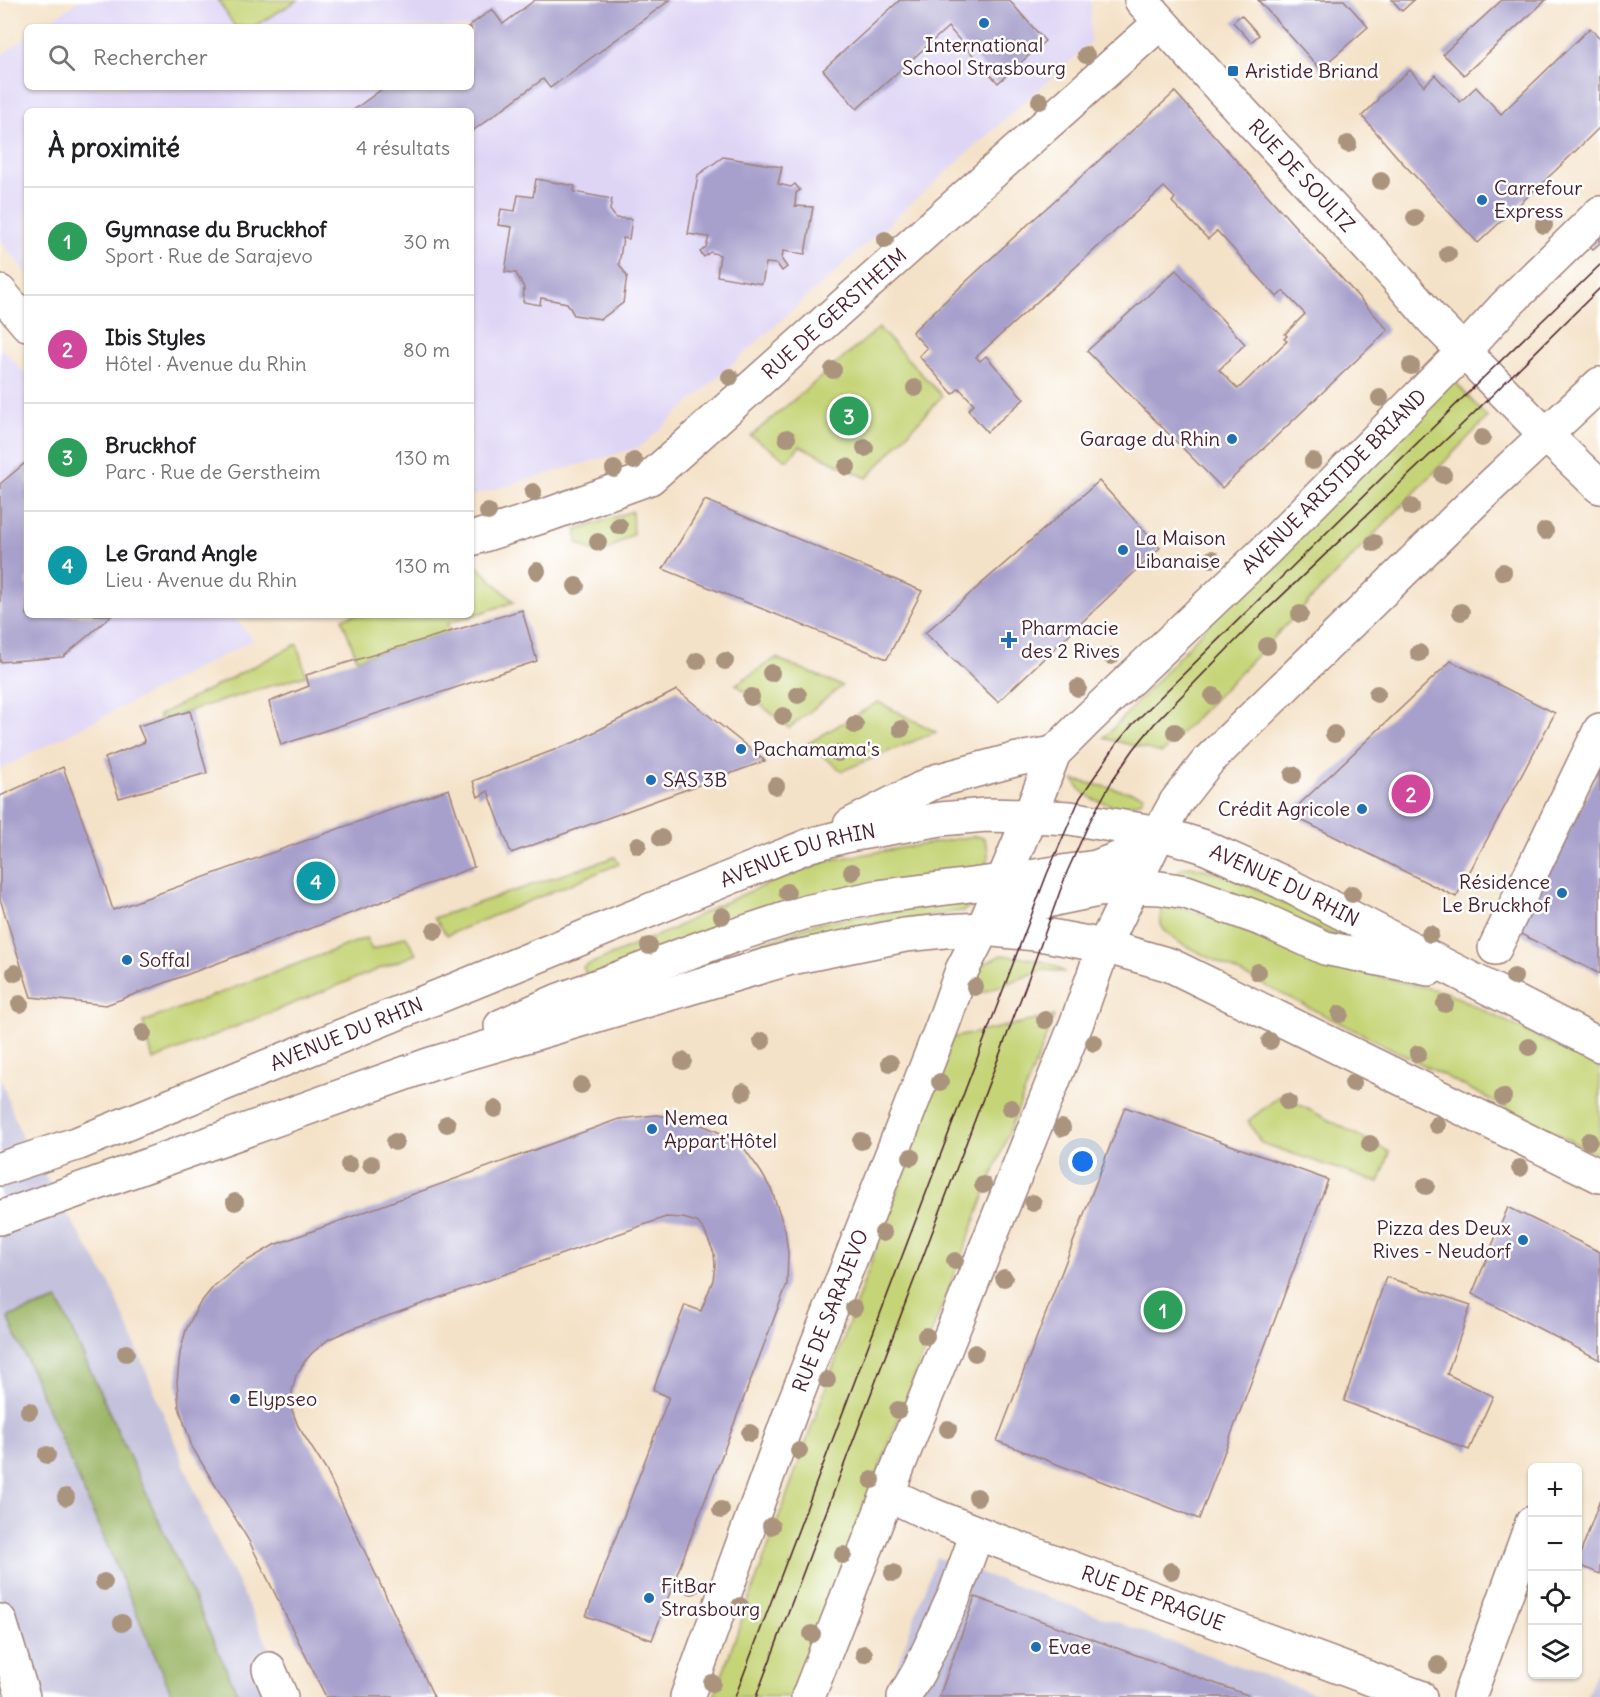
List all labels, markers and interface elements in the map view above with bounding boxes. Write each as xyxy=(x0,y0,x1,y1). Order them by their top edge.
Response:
marker: International School Strasbourg xyxy=(977,16,991,30)
search box xyxy=(24,24,474,90)
place label: International School Strasbourg xyxy=(902,32,1066,80)
icon: search xyxy=(45,41,78,74)
text: Rechercher xyxy=(93,43,208,71)
place label: Aristide Briand xyxy=(1245,58,1379,83)
marker: Aristide Briand xyxy=(1226,64,1240,78)
street label: RUE DE SOULTZ xyxy=(1244,114,1360,237)
text: À proximité xyxy=(48,131,180,164)
text: 4 résultats xyxy=(356,135,450,160)
place label: Carrefour Express xyxy=(1494,175,1582,223)
marker: Carrefour Express xyxy=(1475,193,1489,207)
text: Gymnase du Bruckhof xyxy=(105,215,327,243)
text: 1 xyxy=(64,229,71,254)
text: 30 m xyxy=(403,229,450,254)
street label: RUE DE GERSTHEIM xyxy=(756,242,911,384)
text: Sport · Rue de Sarajevo xyxy=(105,243,313,268)
text: Ibis Styles xyxy=(105,323,205,351)
text: 2 xyxy=(62,337,73,362)
text: 80 m xyxy=(403,337,450,362)
text: Hôtel · Avenue du Rhin xyxy=(105,351,307,376)
street label: AVENUE ARISTIDE BRIAND xyxy=(1236,383,1431,579)
pin: 3 xyxy=(830,394,868,438)
place label: Garage du Rhin xyxy=(1080,426,1220,451)
text: Bruckhof xyxy=(105,431,196,459)
marker: Garage du Rhin xyxy=(1225,432,1239,446)
text: 3 xyxy=(62,445,73,470)
text: 130 m xyxy=(395,445,450,470)
text: Parc · Rue de Gerstheim xyxy=(105,459,321,484)
place label: La Maison Libanaise xyxy=(1135,525,1226,573)
text: Le Grand Angle xyxy=(105,539,257,567)
marker: La Maison Libanaise xyxy=(1116,543,1130,557)
text: 4 xyxy=(62,553,73,578)
text: 130 m xyxy=(395,553,450,578)
text: Lieu · Avenue du Rhin xyxy=(105,567,297,592)
place label: Pharmacie des 2 Rives xyxy=(1021,615,1120,663)
marker: Pharmacie des 2 Rives xyxy=(1002,633,1016,647)
place label: Pachamama's xyxy=(753,736,880,761)
marker: Pachamama's xyxy=(734,742,748,756)
place label: SAS 3B xyxy=(663,767,727,792)
pin: 2 xyxy=(1392,772,1430,816)
marker: SAS 3B xyxy=(644,773,658,787)
place label: Crédit Agricole xyxy=(1218,796,1350,821)
marker: Crédit Agricole xyxy=(1355,802,1369,816)
street label: AVENUE DU RHIN xyxy=(716,818,877,892)
street label: AVENUE DU RHIN xyxy=(1206,838,1364,931)
pin: 4 xyxy=(296,858,336,904)
place label: Résidence Le Bruckhof xyxy=(1442,869,1550,917)
marker: Résidence Le Bruckhof xyxy=(1555,886,1569,900)
place label: Soffal xyxy=(139,947,190,972)
marker: Soffal xyxy=(120,953,134,967)
street label: AVENUE DU RHIN xyxy=(266,991,426,1076)
place label: Nemea Appart'Hôtel xyxy=(664,1105,777,1153)
marker: Nemea Appart'Hôtel xyxy=(645,1122,659,1136)
your location xyxy=(1068,1147,1097,1176)
place label: Pizza des Deux Rives - Neudorf xyxy=(1372,1215,1511,1263)
street label: RUE DE SARAJEVO xyxy=(787,1225,873,1396)
marker: Pizza des Deux Rives - Neudorf xyxy=(1516,1233,1530,1247)
pin: 1 xyxy=(1144,1288,1182,1332)
place label: Elypseo xyxy=(247,1386,317,1411)
marker: Elypseo xyxy=(228,1392,242,1406)
map controls xyxy=(1528,1463,1582,1679)
button: + xyxy=(1528,1463,1582,1517)
button: − xyxy=(1528,1517,1582,1571)
street label: RUE DE PRAGUE xyxy=(1078,1560,1228,1636)
button: locate xyxy=(1528,1571,1582,1625)
place label: FitBar Strasbourg xyxy=(661,1573,760,1621)
marker: FitBar Strasbourg xyxy=(642,1591,656,1605)
button: layers xyxy=(1528,1625,1582,1679)
place label: Evae xyxy=(1048,1634,1091,1659)
marker: Evae xyxy=(1029,1640,1043,1654)

